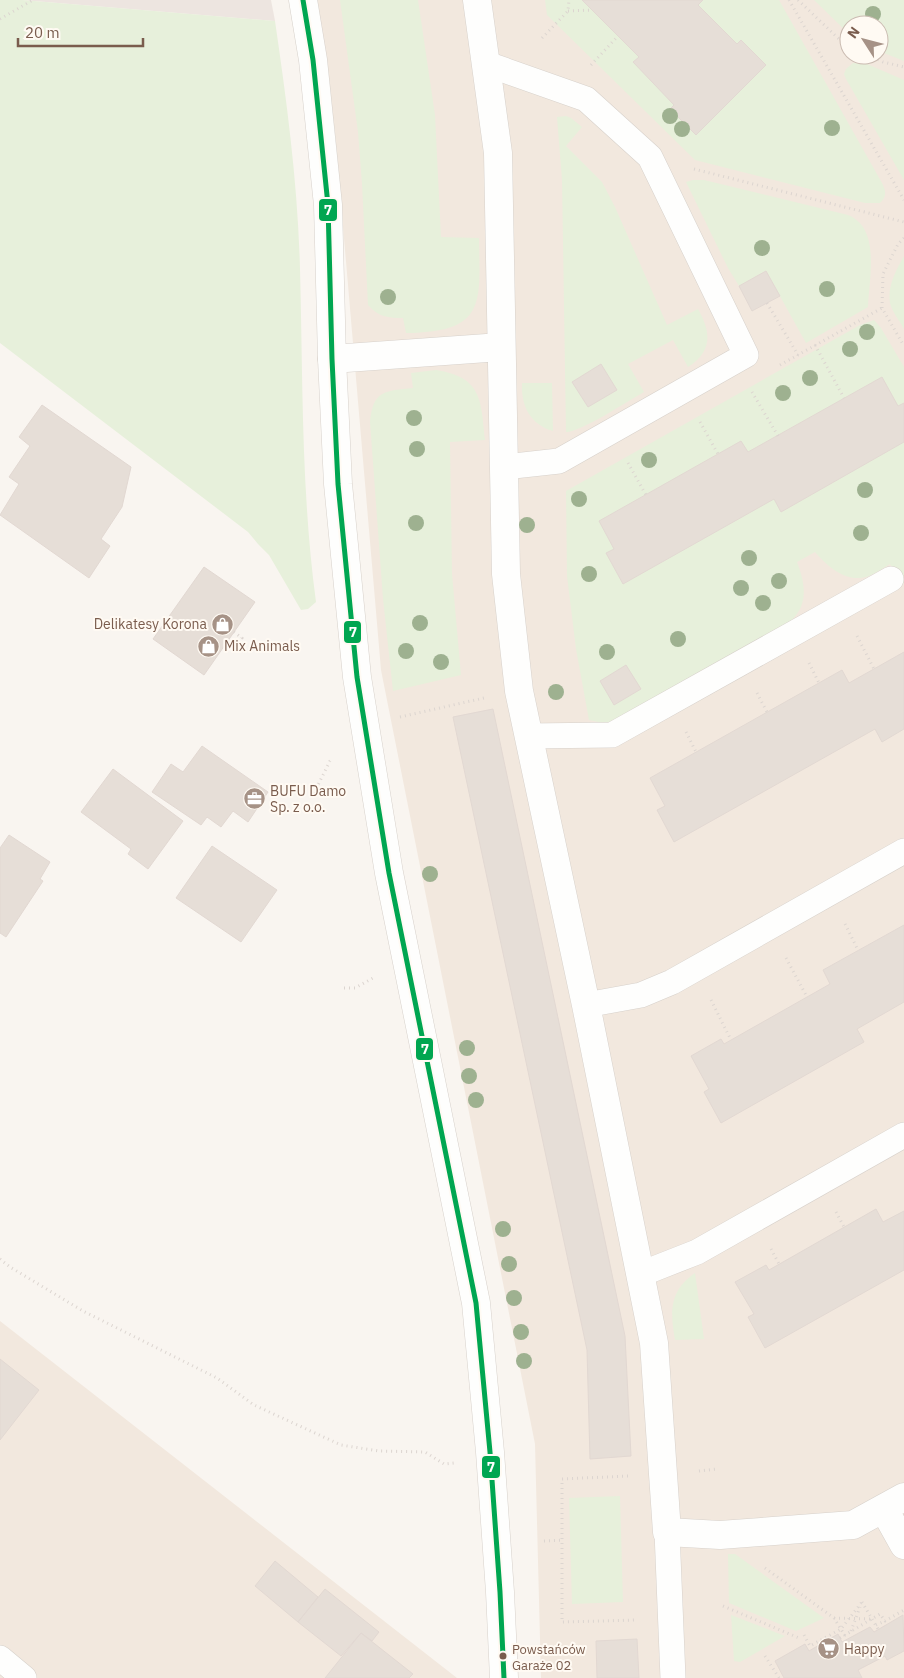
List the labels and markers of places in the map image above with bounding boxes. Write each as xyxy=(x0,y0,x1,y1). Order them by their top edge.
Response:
shop icon: Delikatesy Korona xyxy=(211,612,235,636)
place label: Delikatesy Korona xyxy=(94,615,208,633)
shop icon: Mix Animals xyxy=(196,634,220,658)
place label: Mix Animals xyxy=(224,637,300,655)
place label: BUFU Damo Sp. z o.o. xyxy=(270,782,346,816)
office icon: BUFU Damo Sp. z o.o. xyxy=(242,787,266,811)
supermarket icon: Happy xyxy=(816,1637,840,1661)
place label: Happy xyxy=(844,1640,885,1658)
place label: Powstańców Garaże 02 xyxy=(512,1641,586,1674)
marker: Powstańców Garaże 02 xyxy=(498,1651,508,1661)

